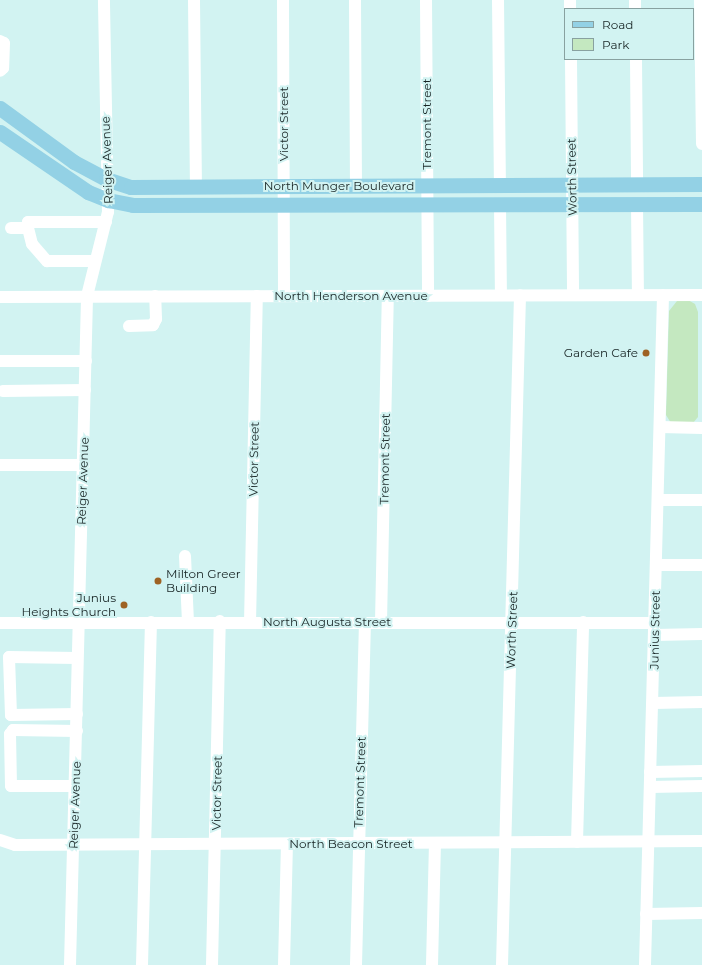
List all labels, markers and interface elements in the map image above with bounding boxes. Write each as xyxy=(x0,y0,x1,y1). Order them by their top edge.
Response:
legend xyxy=(564,8,694,60)
text: Road xyxy=(602,17,633,32)
text: Park xyxy=(602,37,629,52)
street label: Tremont Street xyxy=(420,78,434,170)
street label: Victor Street xyxy=(277,87,291,161)
street label: Reiger Avenue xyxy=(98,116,116,204)
street label: Worth Street xyxy=(564,138,580,216)
street label: North Munger Boulevard xyxy=(264,179,414,193)
street label: North Henderson Avenue xyxy=(274,289,428,303)
place label: Garden Cafe xyxy=(564,346,638,360)
marker: Garden Cafe xyxy=(641,348,651,358)
street label: Tremont Street xyxy=(377,413,393,505)
street label: Victor Street xyxy=(246,422,262,496)
street label: Reiger Avenue xyxy=(74,437,92,525)
place label: Milton Greer Building xyxy=(166,567,240,595)
marker: Milton Greer Building xyxy=(153,576,163,586)
place label: Junius Heights Church xyxy=(21,591,116,619)
street label: Worth Street xyxy=(503,591,521,669)
street label: Junius Street xyxy=(647,591,663,669)
marker: Junius Heights Church xyxy=(119,600,129,610)
street label: North Augusta Street xyxy=(263,615,391,629)
street label: Tremont Street xyxy=(351,736,369,828)
street label: Victor Street xyxy=(209,756,225,830)
street label: Reiger Avenue xyxy=(66,761,84,849)
street label: North Beacon Street xyxy=(289,837,413,851)

